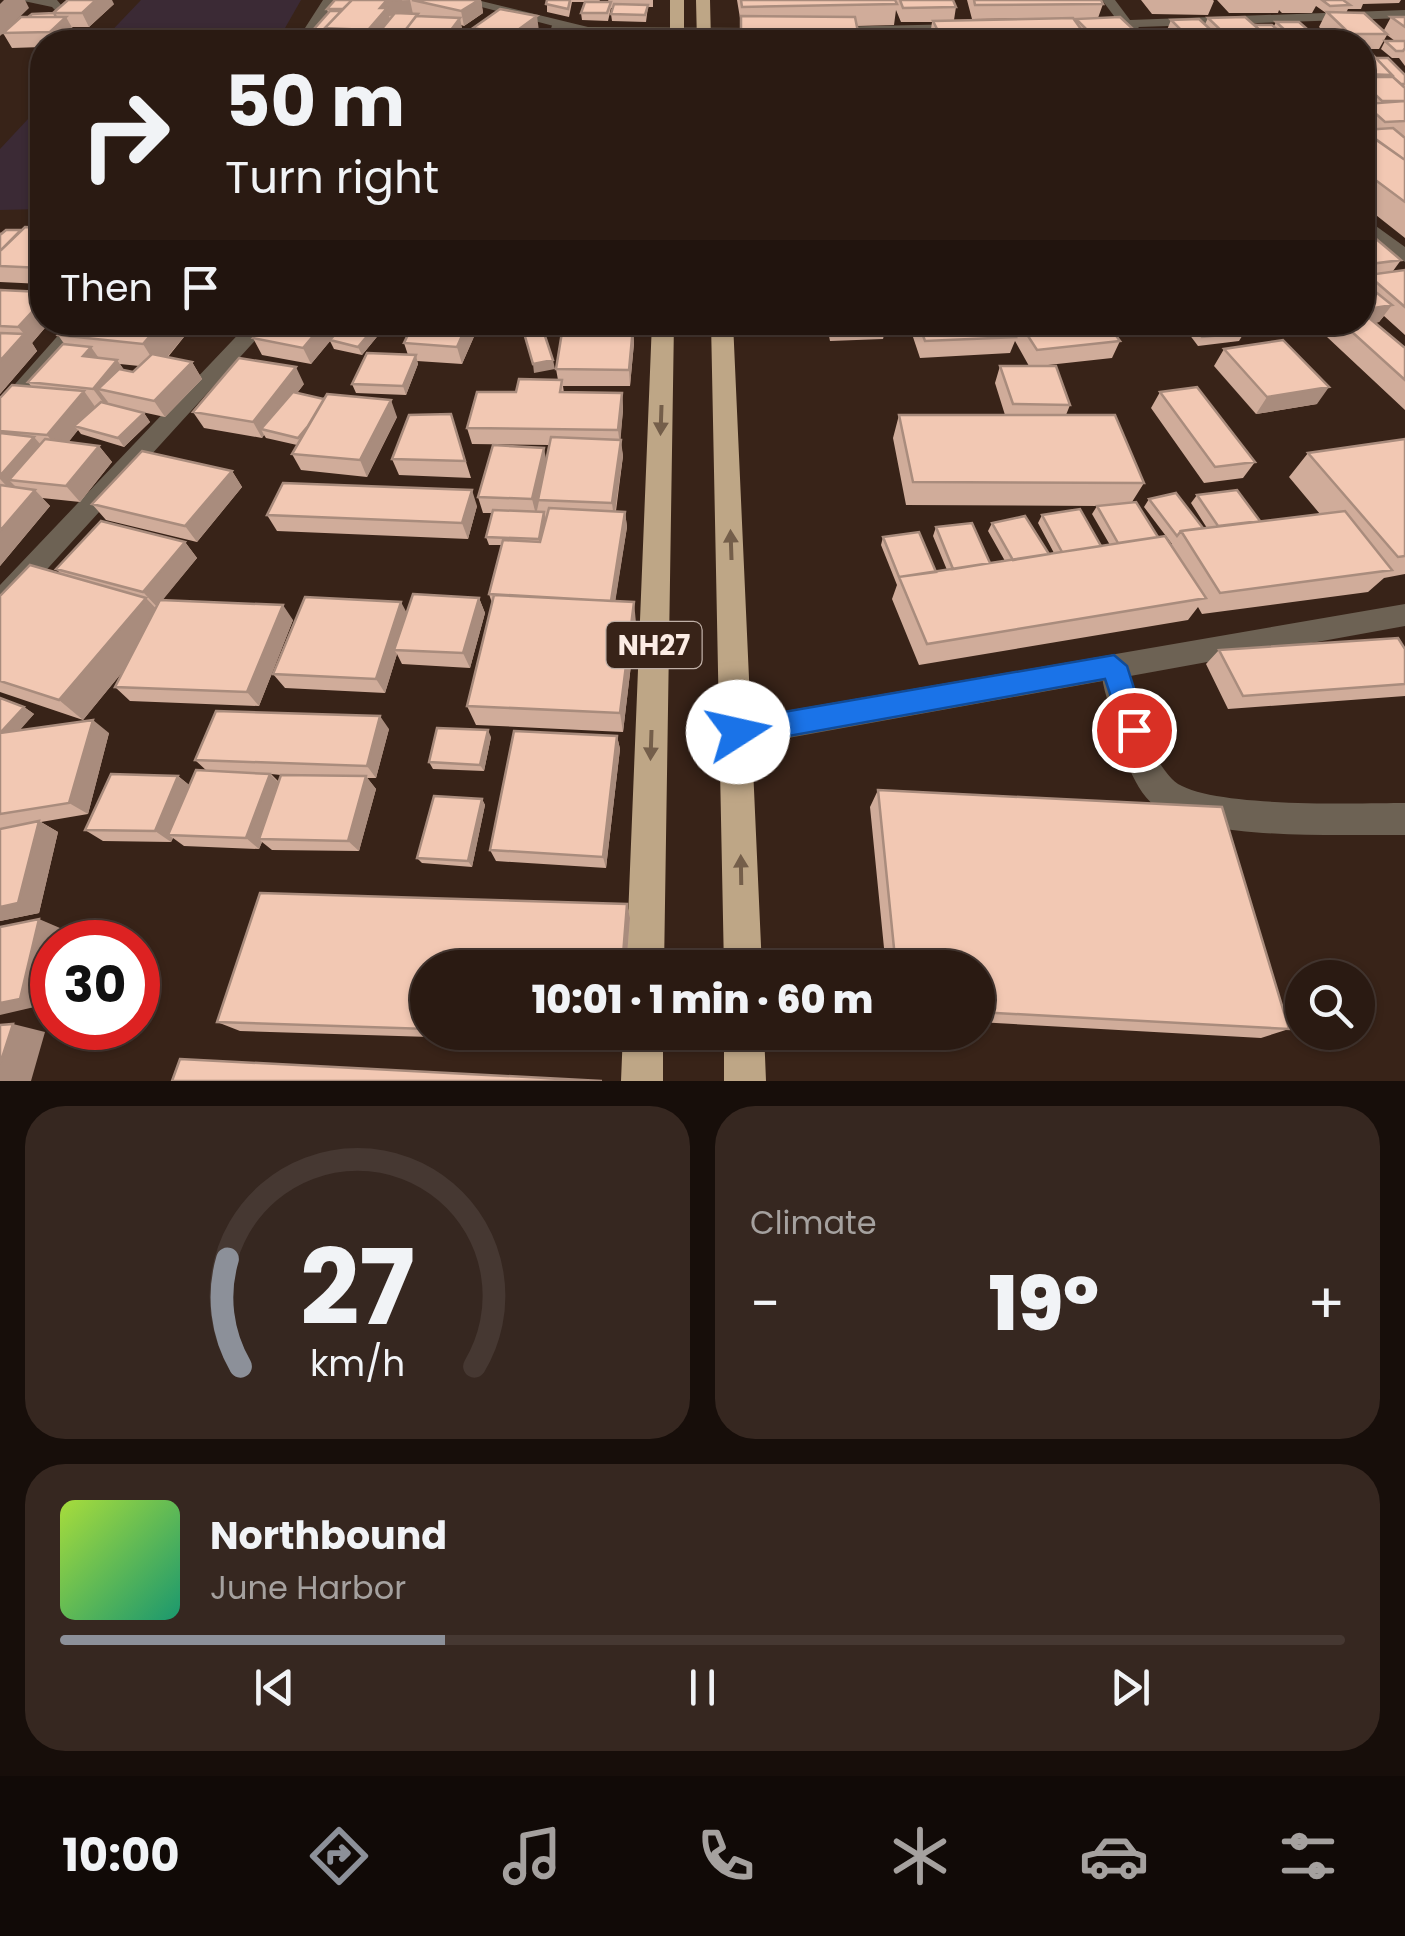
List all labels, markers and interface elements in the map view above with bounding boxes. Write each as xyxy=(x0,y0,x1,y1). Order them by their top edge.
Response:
text: 50 m xyxy=(225,52,405,151)
icon: right xyxy=(60,70,190,200)
text: Turn right xyxy=(225,146,439,209)
icon: arrive xyxy=(173,260,228,315)
text: Then xyxy=(60,261,153,314)
one-way arrow xyxy=(652,404,668,436)
one-way arrow xyxy=(723,529,739,561)
road number: NH27 xyxy=(606,622,702,668)
position arrow xyxy=(686,680,790,784)
pin xyxy=(1092,688,1177,773)
icon: arrive xyxy=(1107,703,1162,758)
one-way arrow xyxy=(643,729,659,761)
one-way arrow xyxy=(733,854,749,886)
speed limit sign: 30 xyxy=(30,920,160,1050)
map controls xyxy=(1285,960,1375,1050)
button: search xyxy=(1285,960,1375,1050)
text: 10:01 · 1 min · 60 m xyxy=(532,973,873,1026)
text: Climate xyxy=(750,1200,877,1245)
text: 27 xyxy=(300,1215,415,1360)
text: 19° xyxy=(989,1251,1099,1356)
text: − xyxy=(750,1265,780,1342)
text: + xyxy=(1307,1265,1345,1342)
text: km/h xyxy=(310,1338,405,1389)
text: Northbound xyxy=(210,1509,447,1562)
text: June Harbor xyxy=(210,1565,406,1610)
icon: previous xyxy=(247,1660,302,1715)
icon: pause xyxy=(675,1660,730,1715)
icon: next xyxy=(1103,1660,1158,1715)
icon: directions xyxy=(304,1821,374,1891)
icon: music xyxy=(497,1821,567,1891)
icon: phone xyxy=(691,1821,761,1891)
icon: climate xyxy=(885,1821,955,1891)
icon: car xyxy=(1079,1821,1149,1891)
icon: filters xyxy=(1273,1821,1343,1891)
text: 10:00 xyxy=(62,1824,180,1887)

